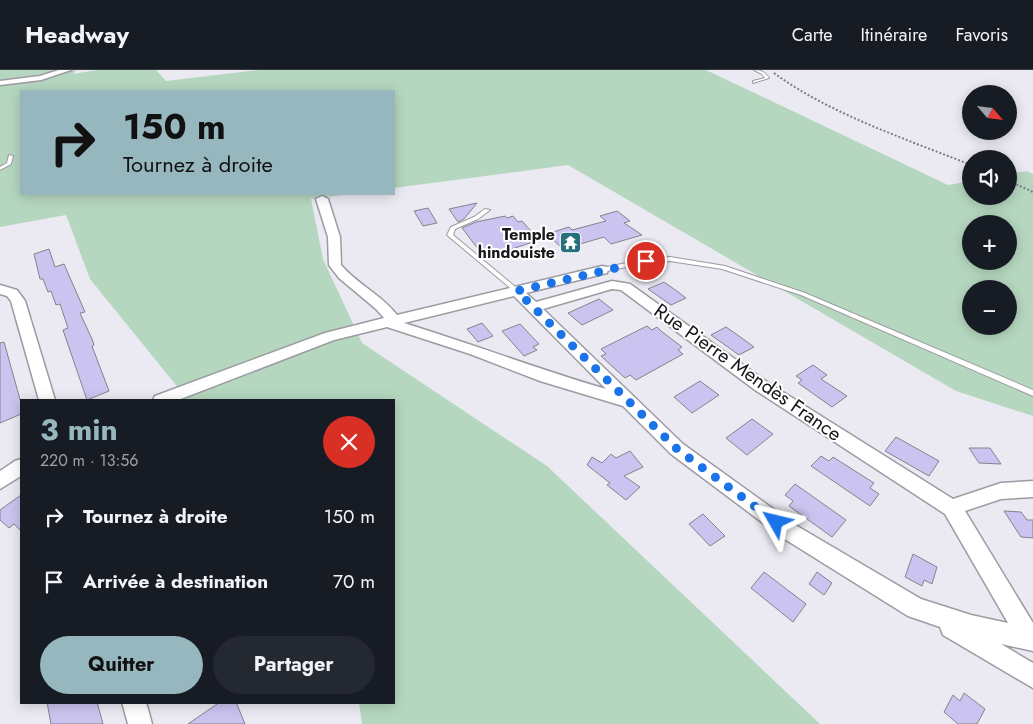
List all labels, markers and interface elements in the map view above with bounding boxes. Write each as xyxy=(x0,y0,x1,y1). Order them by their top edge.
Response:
text: Headway xyxy=(25,17,129,52)
text: Carte xyxy=(792,22,833,48)
text: Itinéraire xyxy=(861,22,927,48)
text: Favoris xyxy=(955,22,1008,48)
north arrow xyxy=(962,85,1018,140)
map controls xyxy=(962,85,1017,335)
text: 150 m xyxy=(123,102,226,152)
icon: right xyxy=(40,110,105,175)
text: Tournez à droite xyxy=(123,148,273,180)
button: sound xyxy=(962,150,1017,205)
button: + xyxy=(962,215,1017,270)
place label: Temple hindouiste xyxy=(478,223,555,264)
temple icon: Temple hindouiste xyxy=(559,231,583,255)
pin xyxy=(625,240,667,282)
icon: arrive xyxy=(632,247,660,275)
button: − xyxy=(962,280,1017,335)
street label: Rue Pierre Mendès France xyxy=(648,296,848,448)
text: 3 min xyxy=(40,408,118,451)
button: close xyxy=(323,416,375,468)
text: 220 m · 13:56 xyxy=(40,449,138,472)
position arrow xyxy=(749,495,801,547)
icon: right xyxy=(40,503,68,531)
text: Tournez à droite xyxy=(83,503,228,530)
text: 150 m xyxy=(324,503,375,530)
icon: arrive xyxy=(40,568,68,596)
text: Arrivée à destination xyxy=(83,568,268,595)
text: 70 m xyxy=(333,568,375,595)
button: Quitter xyxy=(40,636,203,694)
button: Partager xyxy=(213,636,375,694)

